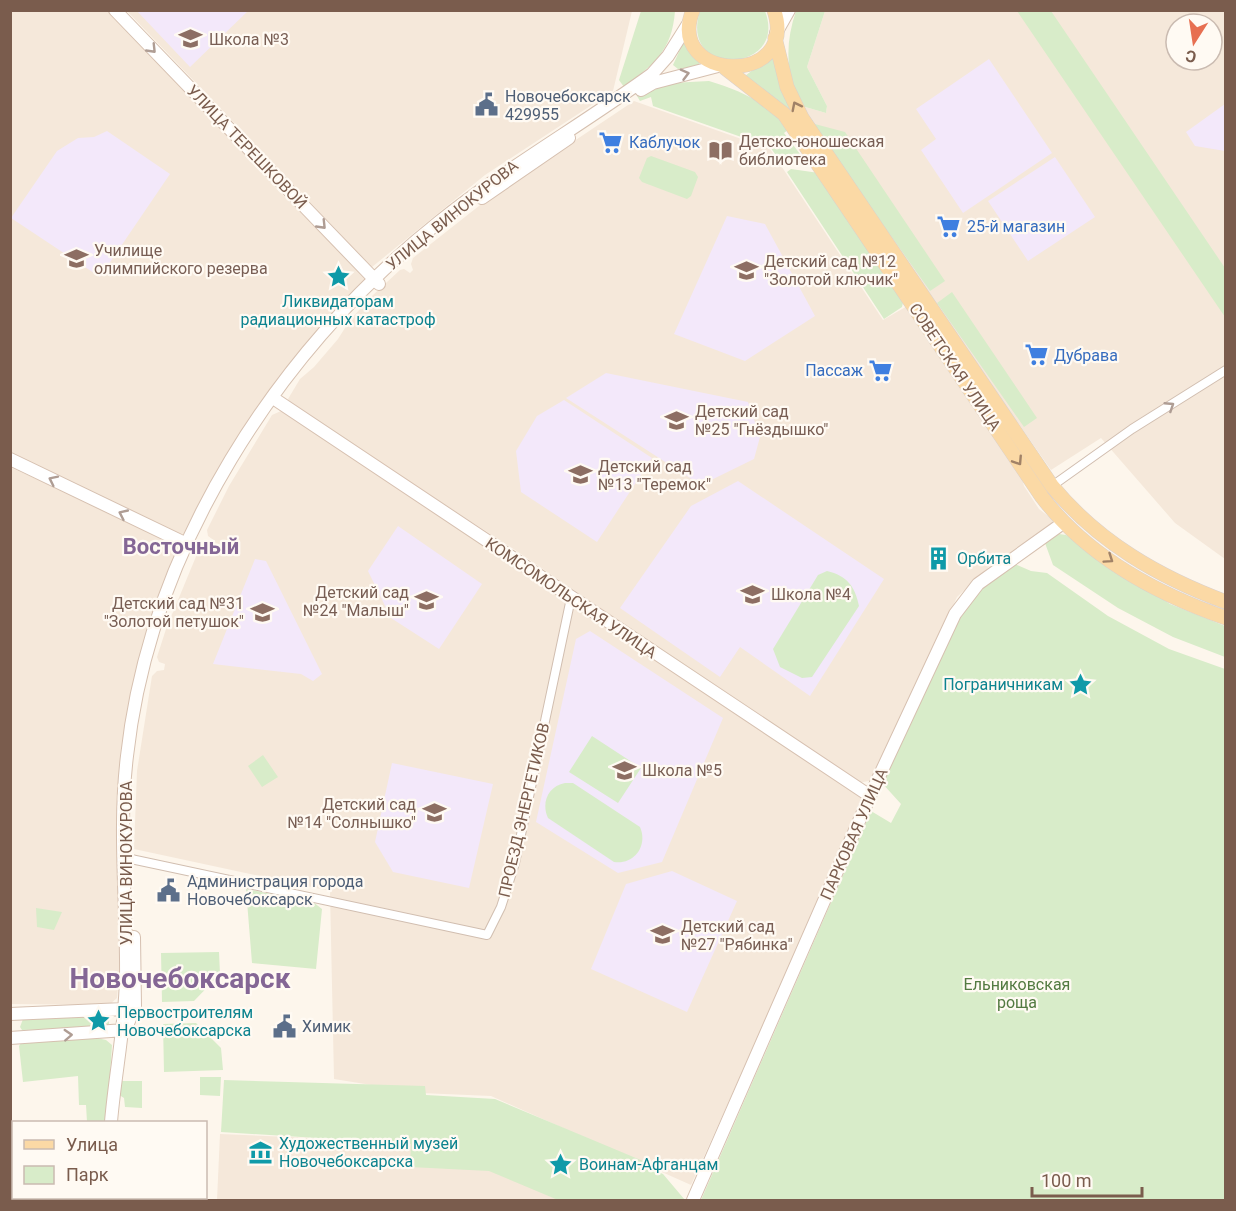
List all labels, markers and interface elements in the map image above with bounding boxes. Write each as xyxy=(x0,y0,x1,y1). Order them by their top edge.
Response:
north arrow xyxy=(1164,12,1224,72)
school or university icon: Школа №3 xyxy=(178,26,204,52)
place label: Школа №3 xyxy=(209,30,289,49)
one-way arrow xyxy=(145,42,156,52)
text: С xyxy=(1184,46,1198,67)
one-way arrow xyxy=(680,69,690,82)
street label: УЛИЦА ТЕРЕШКОВОЙ xyxy=(183,81,311,213)
place label: Новочебоксарск 429955 xyxy=(505,87,631,124)
public building icon: Новочебоксарск 429955 xyxy=(474,92,500,118)
one-way arrow xyxy=(791,101,803,112)
supermarket icon: Каблучок xyxy=(598,129,624,155)
place label: Детско-юношеская библиотека xyxy=(739,132,884,169)
place label: Каблучок xyxy=(629,133,700,152)
library icon: Детско-юношеская библиотека xyxy=(708,137,734,163)
street label: УЛИЦА ВИНОКУРОВА xyxy=(382,156,522,274)
supermarket icon: 25-й магазин xyxy=(936,213,962,239)
one-way arrow xyxy=(315,217,326,228)
place label: 25-й магазин xyxy=(967,217,1065,236)
place label: Училище олимпийского резерва xyxy=(94,241,268,278)
school or university icon: Училище олимпийского резерва xyxy=(63,246,89,272)
place label: Детский сад №12 "Золотой ключик" xyxy=(764,252,898,289)
school or university icon: Детский сад №12 "Золотой ключик" xyxy=(733,257,759,283)
place icon: Ликвидаторам радиационных катастроф xyxy=(325,263,351,289)
place label: Ликвидаторам радиационных катастроф xyxy=(240,292,436,329)
street label: СОВЕТСКАЯ УЛИЦА xyxy=(905,300,1005,435)
supermarket icon: Дубрава xyxy=(1023,342,1049,368)
place label: Дубрава xyxy=(1054,346,1118,365)
supermarket icon: Пассаж xyxy=(868,357,894,383)
place label: Пассаж xyxy=(805,361,864,380)
one-way arrow xyxy=(1164,401,1174,413)
place label: Детский сад №25 "Гнёздышко" xyxy=(695,402,828,439)
school or university icon: Детский сад №25 "Гнёздышко" xyxy=(664,407,690,433)
one-way arrow xyxy=(1011,454,1022,465)
place label: Детский сад №13 "Теремок" xyxy=(598,457,711,494)
school or university icon: Детский сад №13 "Теремок" xyxy=(567,462,593,488)
one-way arrow xyxy=(49,476,60,488)
one-way arrow xyxy=(118,509,129,521)
district label: Восточный xyxy=(123,534,239,559)
street label: КОМСОМОЛЬСКАЯ УЛИЦА xyxy=(482,534,661,663)
building icon: Орбита xyxy=(926,545,952,571)
place label: Орбита xyxy=(957,549,1011,568)
one-way arrow xyxy=(1102,552,1113,563)
school or university icon: Школа №4 xyxy=(740,581,766,607)
place label: Детский сад №24 "Малыш" xyxy=(303,583,409,620)
place label: Школа №4 xyxy=(771,585,851,604)
school or university icon: Детский сад №24 "Малыш" xyxy=(414,588,440,614)
place label: Детский сад №31 "Золотой петушок" xyxy=(104,594,244,631)
school or university icon: Детский сад №31 "Золотой петушок" xyxy=(249,599,275,625)
place icon: Пограничникам xyxy=(1068,671,1094,697)
place label: Пограничникам xyxy=(943,675,1063,694)
street label: ПРОЕЗД ЭНЕРГЕТИКОВ xyxy=(495,721,553,899)
school or university icon: Школа №5 xyxy=(611,757,637,783)
place label: Школа №5 xyxy=(642,761,722,780)
street label: ПАРКОВАЯ УЛИЦА xyxy=(816,765,892,903)
street label: УЛИЦА ВИНОКУРОВА xyxy=(117,780,136,945)
place label: Детский сад №14 "Солнышко" xyxy=(288,795,416,832)
school or university icon: Детский сад №14 "Солнышко" xyxy=(421,800,447,826)
place label: Администрация города Новочебоксарск xyxy=(187,872,363,909)
public building icon: Администрация города Новочебоксарск xyxy=(156,877,182,903)
place label: Детский сад №27 "Рябинка" xyxy=(681,917,793,954)
school or university icon: Детский сад №27 "Рябинка" xyxy=(650,922,676,948)
district label: Новочебоксарск xyxy=(70,962,291,995)
park label: Ельниковская роща xyxy=(964,975,1070,1012)
place label: Первостроителям Новочебоксарска xyxy=(117,1003,253,1040)
place icon: Первостроителям Новочебоксарска xyxy=(86,1008,112,1034)
public building icon: Химик xyxy=(271,1013,297,1039)
place label: Химик xyxy=(302,1017,351,1036)
one-way arrow xyxy=(63,1028,72,1041)
legend xyxy=(12,1121,207,1199)
text: Улица xyxy=(66,1134,118,1155)
place label: Художественный музей Новочебоксарска xyxy=(279,1134,458,1171)
museum icon: Художественный музей Новочебоксарска xyxy=(248,1139,274,1165)
place icon: Воинам-Афганцам xyxy=(548,1151,574,1177)
place label: Воинам-Афганцам xyxy=(579,1155,718,1174)
scale bar xyxy=(1032,1160,1142,1198)
text: Парк xyxy=(66,1164,109,1185)
text: 100 m xyxy=(1041,1170,1092,1191)

